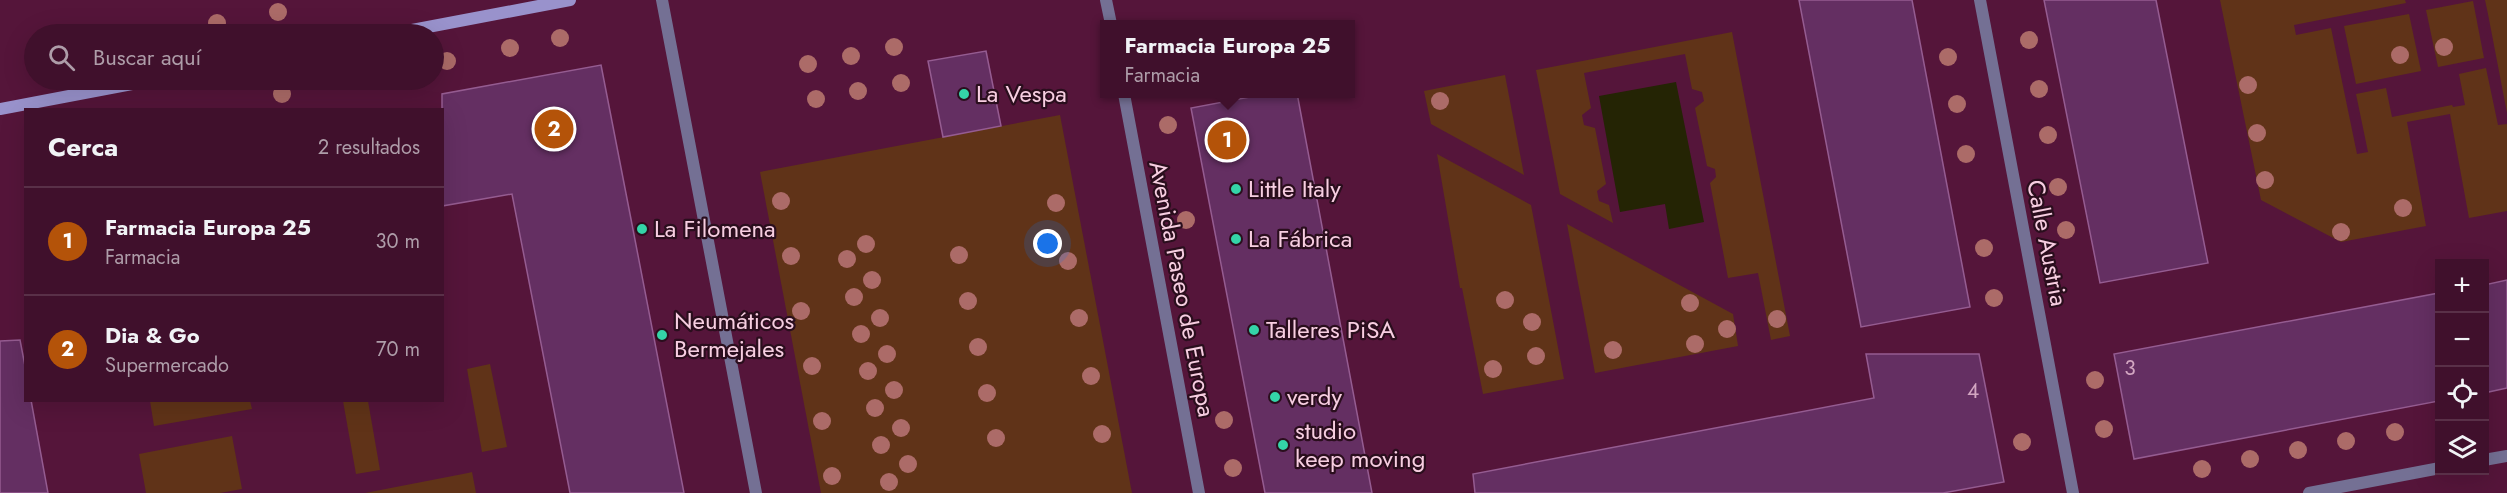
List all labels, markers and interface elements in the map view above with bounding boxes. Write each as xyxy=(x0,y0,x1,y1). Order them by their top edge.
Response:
popup xyxy=(1100,20,1355,98)
search box xyxy=(24,24,444,90)
text: Farmacia Europa 25 xyxy=(1125,29,1330,61)
icon: search xyxy=(45,41,78,74)
text: Buscar aquí xyxy=(93,41,201,73)
text: Farmacia xyxy=(1125,61,1200,90)
place label: La Vespa xyxy=(976,76,1067,111)
marker: La Vespa xyxy=(957,87,971,101)
pin: 2 xyxy=(534,106,574,152)
pin: 1 xyxy=(1208,118,1246,162)
text: Cerca xyxy=(48,128,118,166)
text: 2 resultados xyxy=(318,133,420,162)
street label: Avenida Paseo de Europa xyxy=(1141,158,1224,420)
place label: Little Italy xyxy=(1248,171,1341,206)
street label: Calle Austria xyxy=(2018,177,2077,309)
marker: Little Italy xyxy=(1229,182,1243,196)
text: Farmacia Europa 25 xyxy=(105,211,311,243)
place label: La Filomena xyxy=(654,211,776,246)
place label: La Fábrica xyxy=(1248,221,1352,256)
marker: La Filomena xyxy=(635,222,649,236)
text: 1 xyxy=(62,227,73,256)
text: 30 m xyxy=(375,227,420,256)
your location xyxy=(1033,229,1062,258)
marker: La Fábrica xyxy=(1229,232,1243,246)
text: Farmacia xyxy=(105,243,180,272)
map controls xyxy=(2435,259,2489,475)
button: + xyxy=(2435,259,2489,313)
place label: Neumáticos Bermejales xyxy=(674,303,794,366)
place label: Talleres PiSA xyxy=(1266,312,1395,347)
button: − xyxy=(2435,313,2489,367)
text: Dia & Go xyxy=(105,319,200,351)
marker: Talleres PiSA xyxy=(1247,323,1261,337)
marker: Neumáticos Bermejales xyxy=(655,328,669,342)
text: 2 xyxy=(61,335,74,364)
text: 70 m xyxy=(376,335,420,364)
text: Supermercado xyxy=(105,351,229,380)
house number: 3 xyxy=(2124,353,2136,383)
button: locate xyxy=(2435,367,2489,421)
house number: 4 xyxy=(1967,376,1979,406)
place label: verdy xyxy=(1287,379,1342,414)
marker: verdy xyxy=(1268,390,1282,404)
place label: studio keep moving xyxy=(1295,413,1425,476)
button: layers xyxy=(2435,421,2489,475)
marker: studio keep moving xyxy=(1276,438,1290,452)

